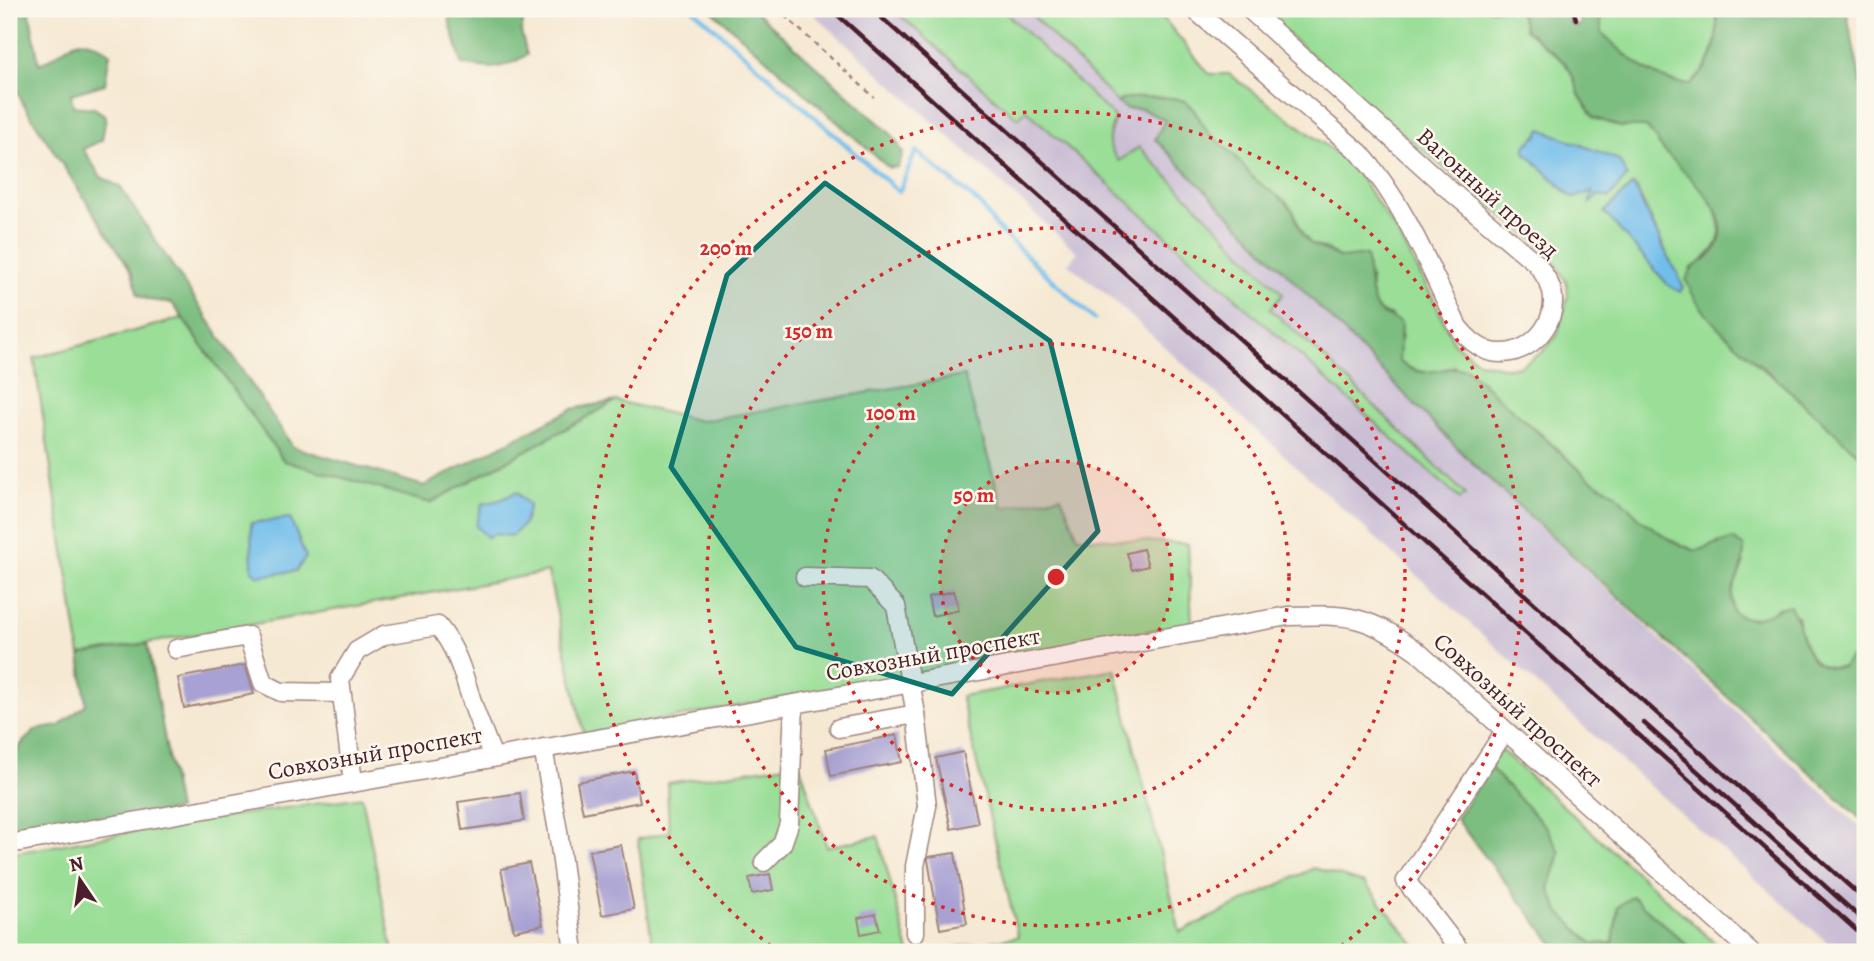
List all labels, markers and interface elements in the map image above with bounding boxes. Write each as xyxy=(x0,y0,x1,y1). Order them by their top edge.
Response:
street label: Вагонный проезд xyxy=(1410,120,1566,266)
text: 200 m xyxy=(700,234,753,262)
text: 150 m xyxy=(785,317,834,345)
text: 100 m xyxy=(866,399,916,427)
text: 50 m xyxy=(954,481,995,509)
centre of rings xyxy=(1044,565,1068,589)
street label: Совхозный проспект xyxy=(823,619,1043,689)
street label: Совхозный проспект xyxy=(1427,625,1610,795)
street label: Совхозный проспект xyxy=(265,718,485,788)
north arrow xyxy=(46,846,116,916)
text: N xyxy=(67,850,86,879)

